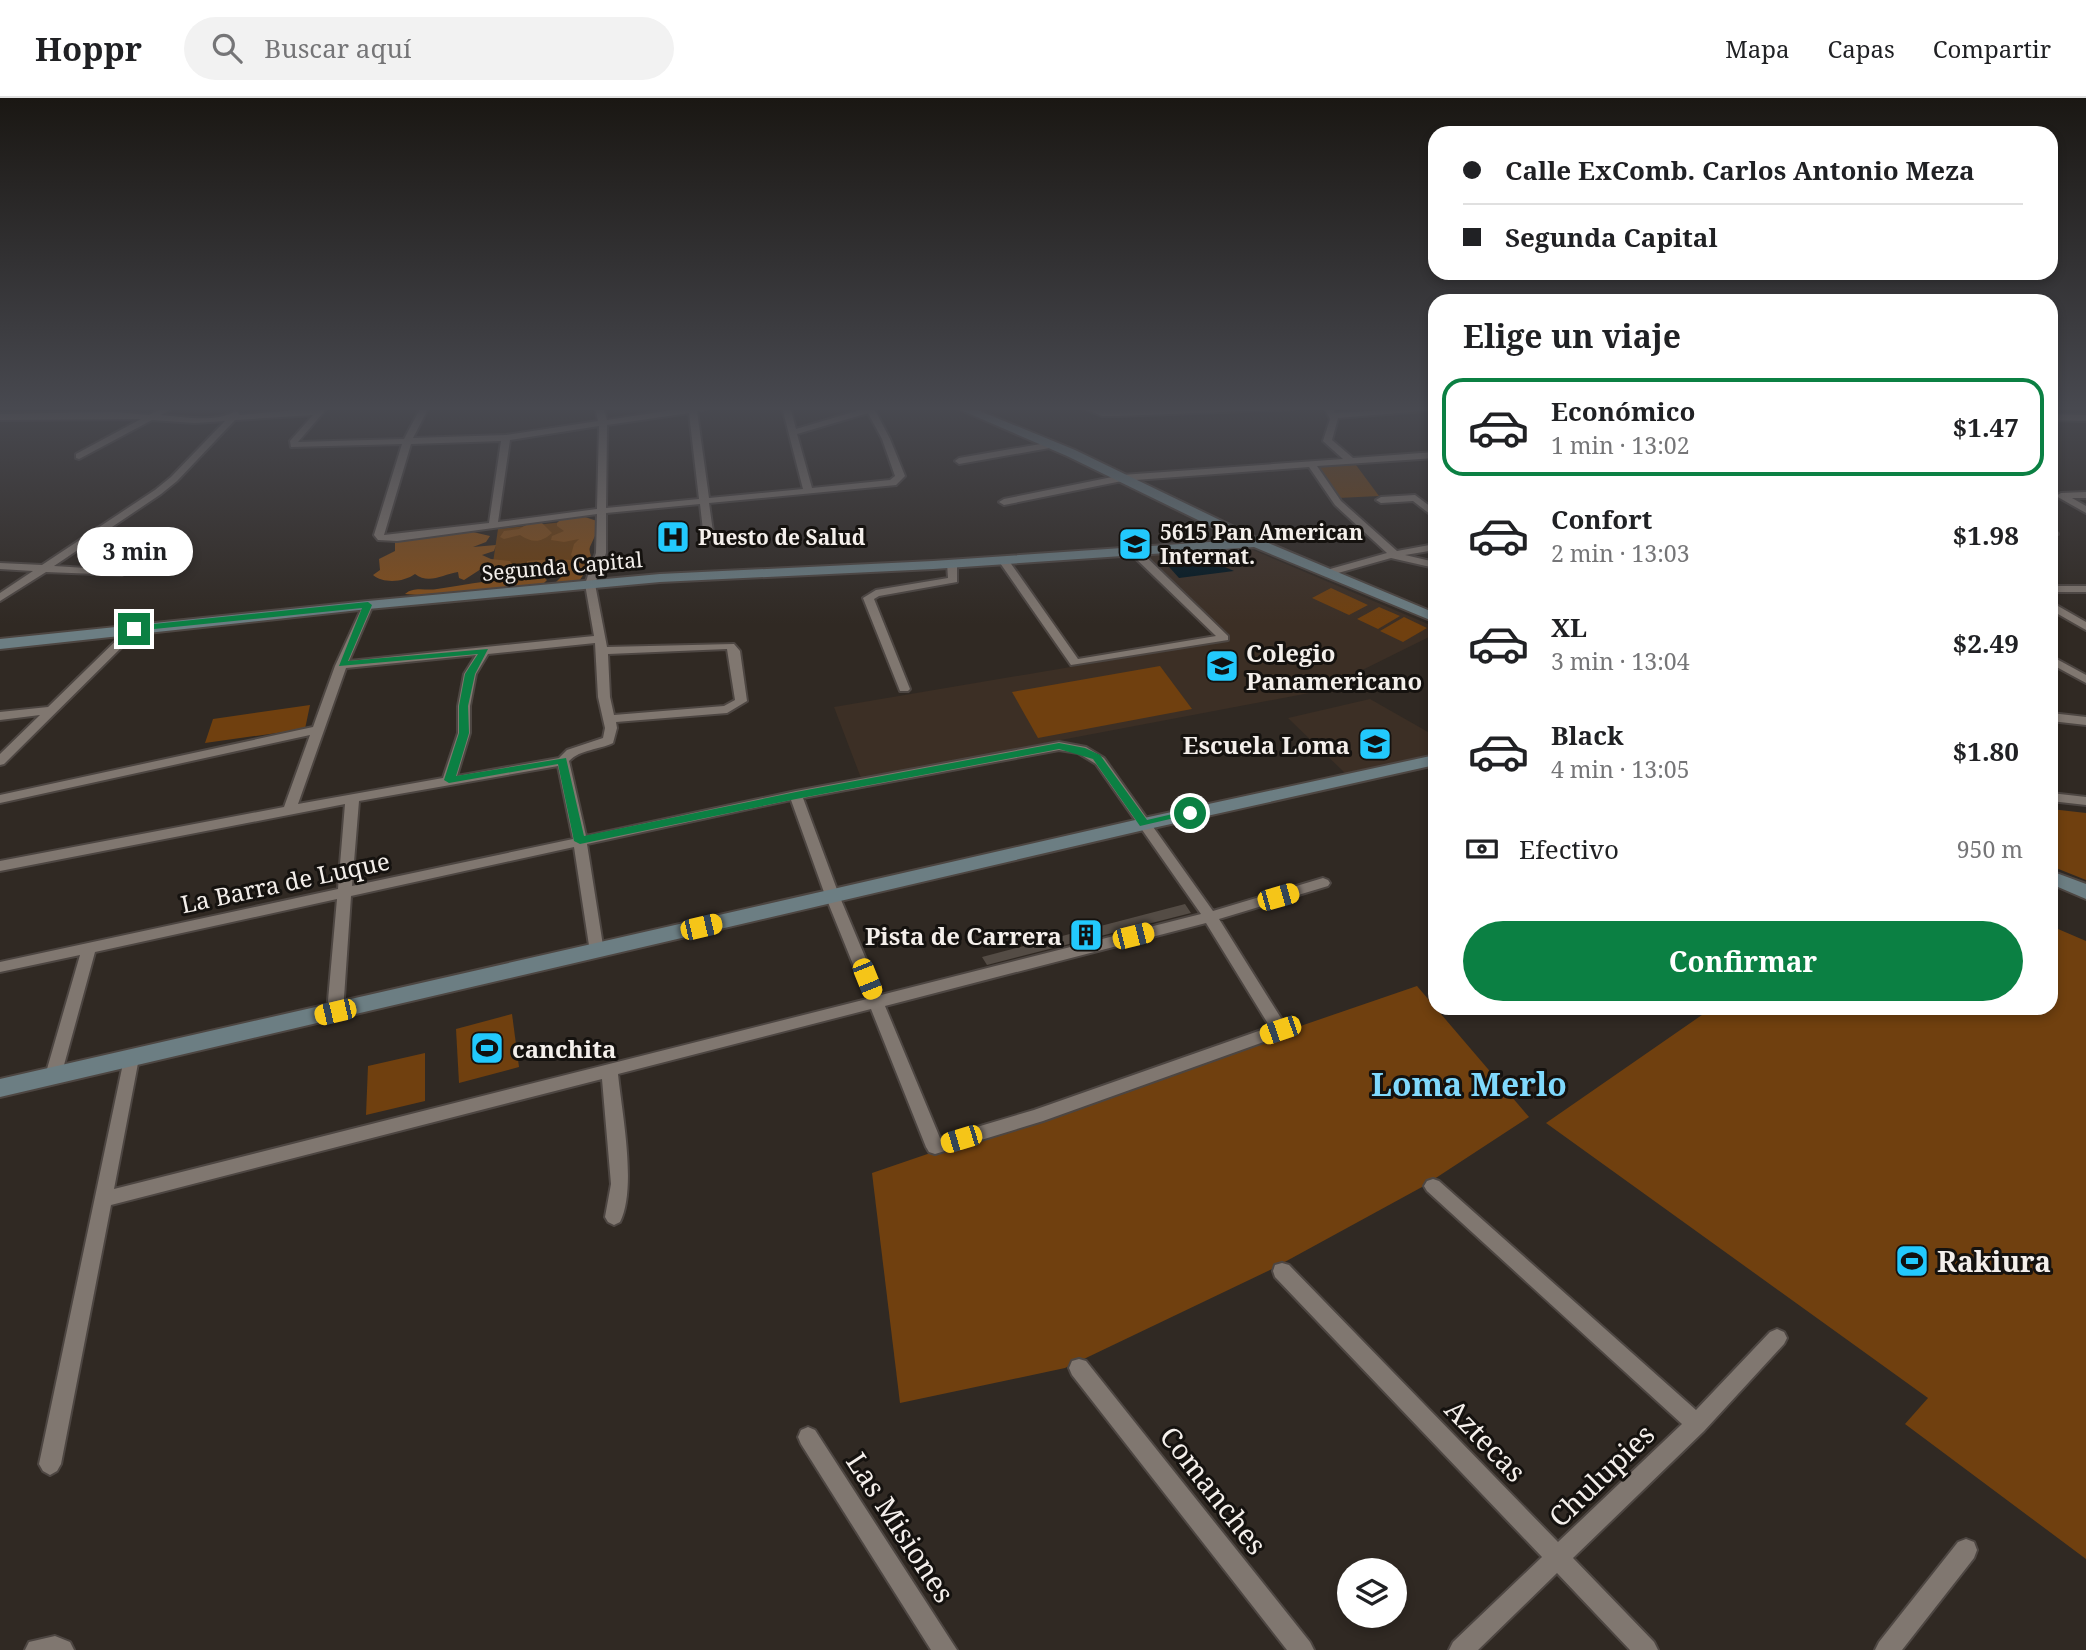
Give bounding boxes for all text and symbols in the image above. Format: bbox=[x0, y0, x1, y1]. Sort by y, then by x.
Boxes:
search box bbox=[184, 17, 674, 80]
text: Hoppr bbox=[35, 26, 142, 71]
icon: search bbox=[208, 29, 246, 67]
text: Buscar aquí bbox=[264, 30, 411, 66]
text: Mapa bbox=[1725, 32, 1789, 65]
text: Capas bbox=[1827, 32, 1895, 65]
text: Compartir bbox=[1933, 32, 2051, 65]
text: Calle ExComb. Carlos Antonio Meza bbox=[1505, 152, 1975, 188]
text: Segunda Capital bbox=[1505, 219, 1718, 255]
text: Elige un viaje bbox=[1463, 314, 1681, 357]
text: Económico bbox=[1551, 393, 1695, 429]
icon: car bbox=[1467, 396, 1530, 459]
text: $1.47 bbox=[1953, 409, 2019, 445]
text: 1 min · 13:02 bbox=[1551, 429, 1689, 461]
text: Confort bbox=[1551, 501, 1652, 537]
icon: car bbox=[1467, 504, 1530, 567]
text: $1.98 bbox=[1953, 517, 2019, 553]
hospital icon: Puesto de Salud bbox=[654, 518, 692, 556]
place label: 5615 Pan American Internat. bbox=[1160, 518, 1363, 570]
place label: Puesto de Salud bbox=[698, 523, 866, 551]
school or university icon: 5615 Pan American Internat. bbox=[1116, 525, 1154, 563]
callout: 3 min bbox=[76, 528, 192, 576]
text: 3 min bbox=[102, 535, 168, 567]
text: 2 min · 13:03 bbox=[1551, 537, 1689, 569]
street label: Segunda Capital bbox=[481, 545, 644, 587]
text: XL bbox=[1551, 609, 1587, 645]
icon: car bbox=[1467, 612, 1530, 675]
route end bbox=[118, 613, 150, 645]
text: $2.49 bbox=[1953, 625, 2019, 661]
place label: Colegio Panamericano bbox=[1246, 636, 1422, 697]
text: 3 min · 13:04 bbox=[1551, 645, 1689, 677]
school or university icon: Colegio Panamericano bbox=[1203, 647, 1241, 685]
text: Black bbox=[1551, 717, 1624, 753]
icon: car bbox=[1467, 720, 1530, 783]
school or university icon: Escuela Loma bbox=[1356, 725, 1394, 763]
place label: Escuela Loma bbox=[1183, 728, 1350, 761]
text: $1.80 bbox=[1953, 733, 2019, 769]
text: 4 min · 13:05 bbox=[1551, 753, 1689, 785]
route start bbox=[1174, 797, 1206, 829]
icon: cash bbox=[1463, 830, 1501, 868]
text: Efectivo bbox=[1519, 831, 1619, 867]
text: 950 m bbox=[1957, 833, 2023, 865]
street label: La Barra de Luque bbox=[178, 844, 392, 920]
car bbox=[1255, 881, 1302, 913]
car bbox=[679, 912, 724, 942]
building icon: Pista de Carrera bbox=[1067, 916, 1105, 954]
place label: Pista de Carrera bbox=[865, 919, 1062, 952]
car bbox=[1111, 921, 1156, 951]
button: Confirmar bbox=[1463, 921, 2023, 1001]
car bbox=[850, 956, 885, 1002]
car bbox=[313, 997, 358, 1027]
car bbox=[1257, 1013, 1304, 1047]
sports icon: canchita bbox=[468, 1029, 506, 1067]
place label: canchita bbox=[512, 1032, 616, 1065]
district label: Loma Merlo bbox=[1371, 1062, 1567, 1105]
car bbox=[938, 1123, 985, 1155]
sports icon: Rakiura bbox=[1893, 1242, 1931, 1280]
place label: Rakiura bbox=[1937, 1242, 2051, 1280]
street label: Aztecas bbox=[1437, 1390, 1535, 1490]
street label: Chulupies bbox=[1540, 1415, 1662, 1535]
street label: Comanches bbox=[1152, 1418, 1276, 1562]
street label: Las Misiones bbox=[838, 1445, 964, 1609]
map controls bbox=[1337, 1558, 1407, 1628]
button: layers bbox=[1337, 1558, 1407, 1628]

